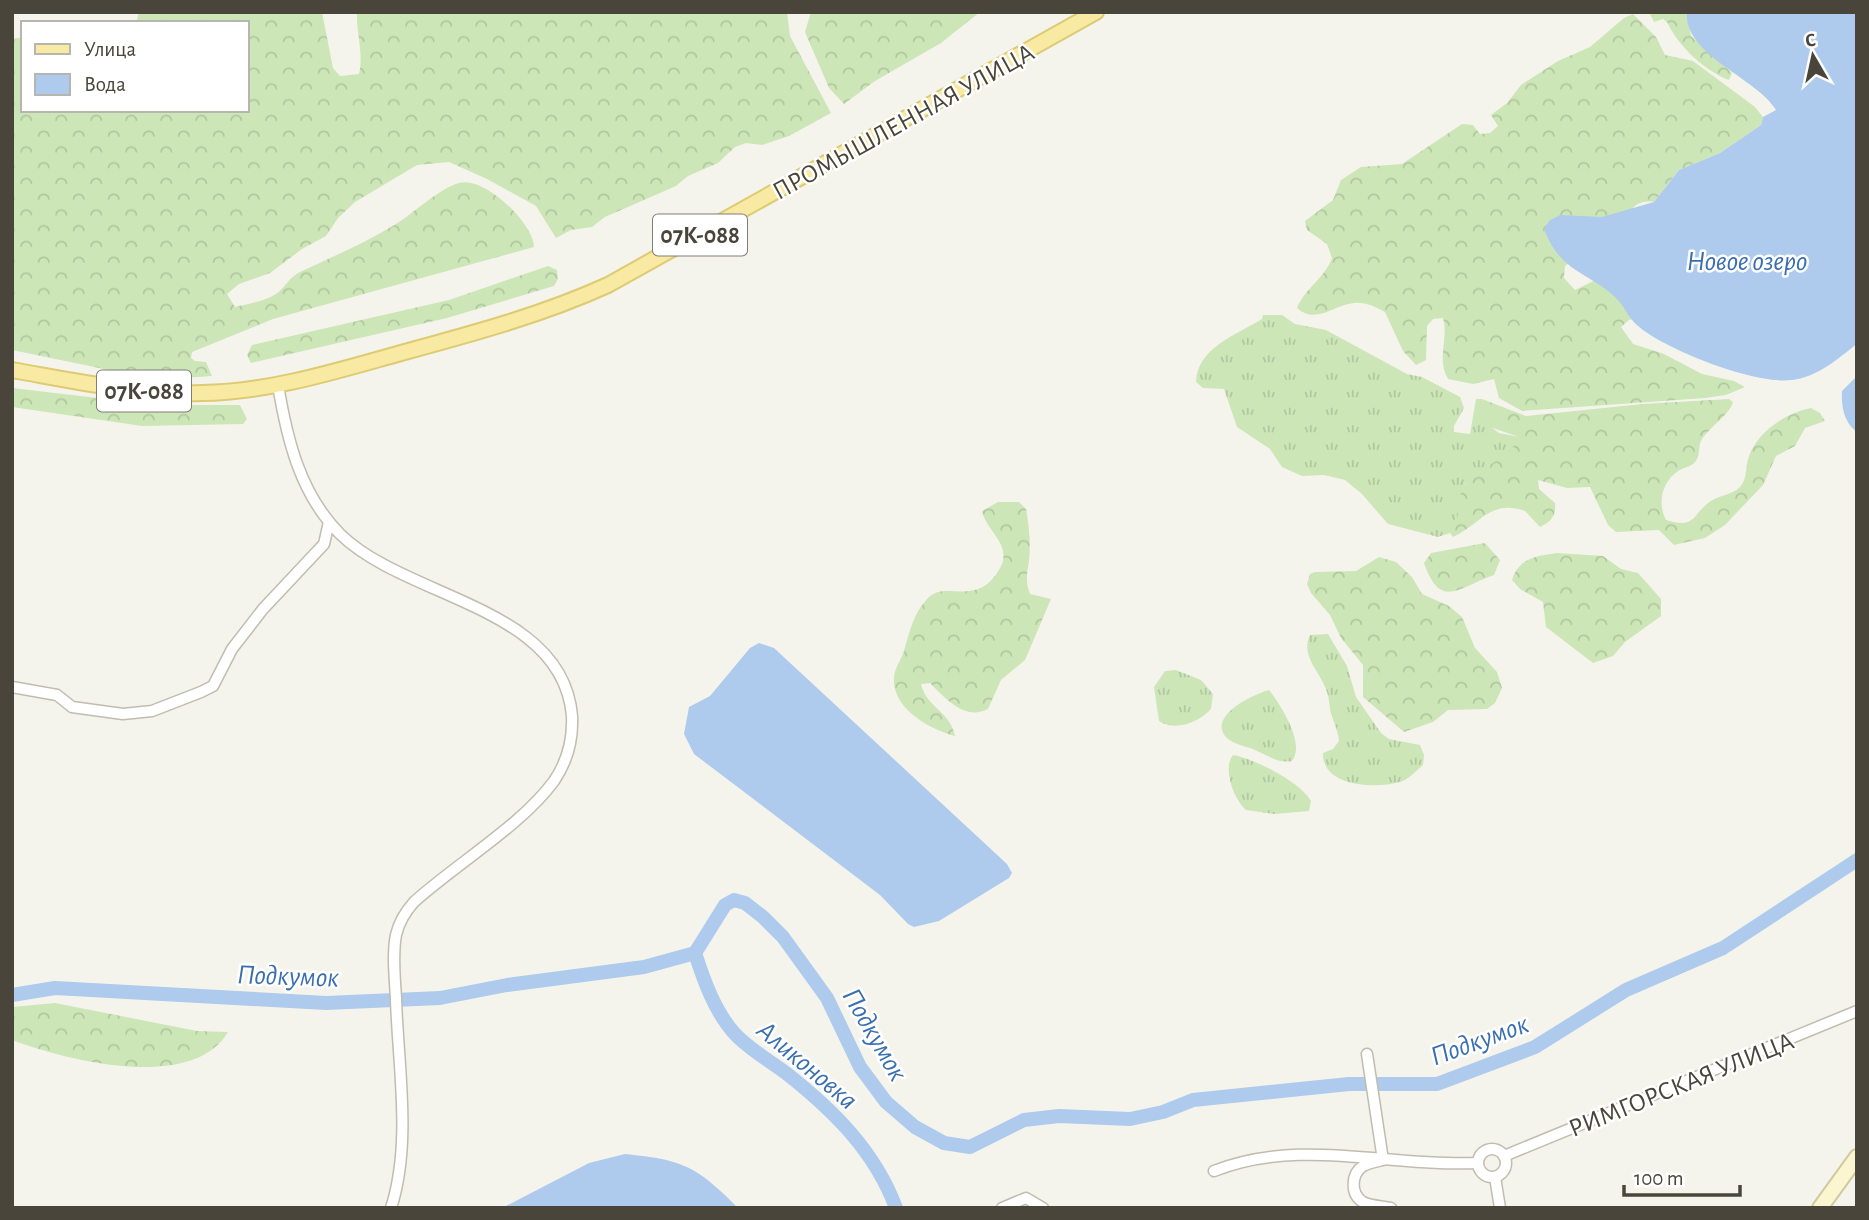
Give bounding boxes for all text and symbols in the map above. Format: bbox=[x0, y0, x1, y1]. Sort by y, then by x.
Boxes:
legend bbox=[21, 21, 248, 112]
north arrow bbox=[1778, 21, 1848, 91]
text: С bbox=[1804, 30, 1817, 51]
text: Улица bbox=[84, 39, 137, 60]
street label: ПРОМЫШЛЕННАЯ УЛИЦА bbox=[768, 39, 1039, 205]
text: Вода bbox=[84, 74, 126, 95]
road number: 07К-088 bbox=[653, 214, 747, 256]
water label: Новое озеро bbox=[1687, 248, 1807, 276]
road number: 07К-088 bbox=[97, 370, 191, 412]
water label: Подкумок bbox=[236, 961, 340, 993]
water label: Подкумок bbox=[837, 984, 912, 1086]
water label: Подкумок bbox=[1427, 1010, 1533, 1071]
water label: Аликоновка bbox=[750, 1015, 862, 1115]
street label: РИМГОРСКАЯ УЛИЦА bbox=[1565, 1028, 1798, 1142]
scale bar bbox=[1624, 1154, 1740, 1198]
text: 100 m bbox=[1634, 1168, 1684, 1189]

